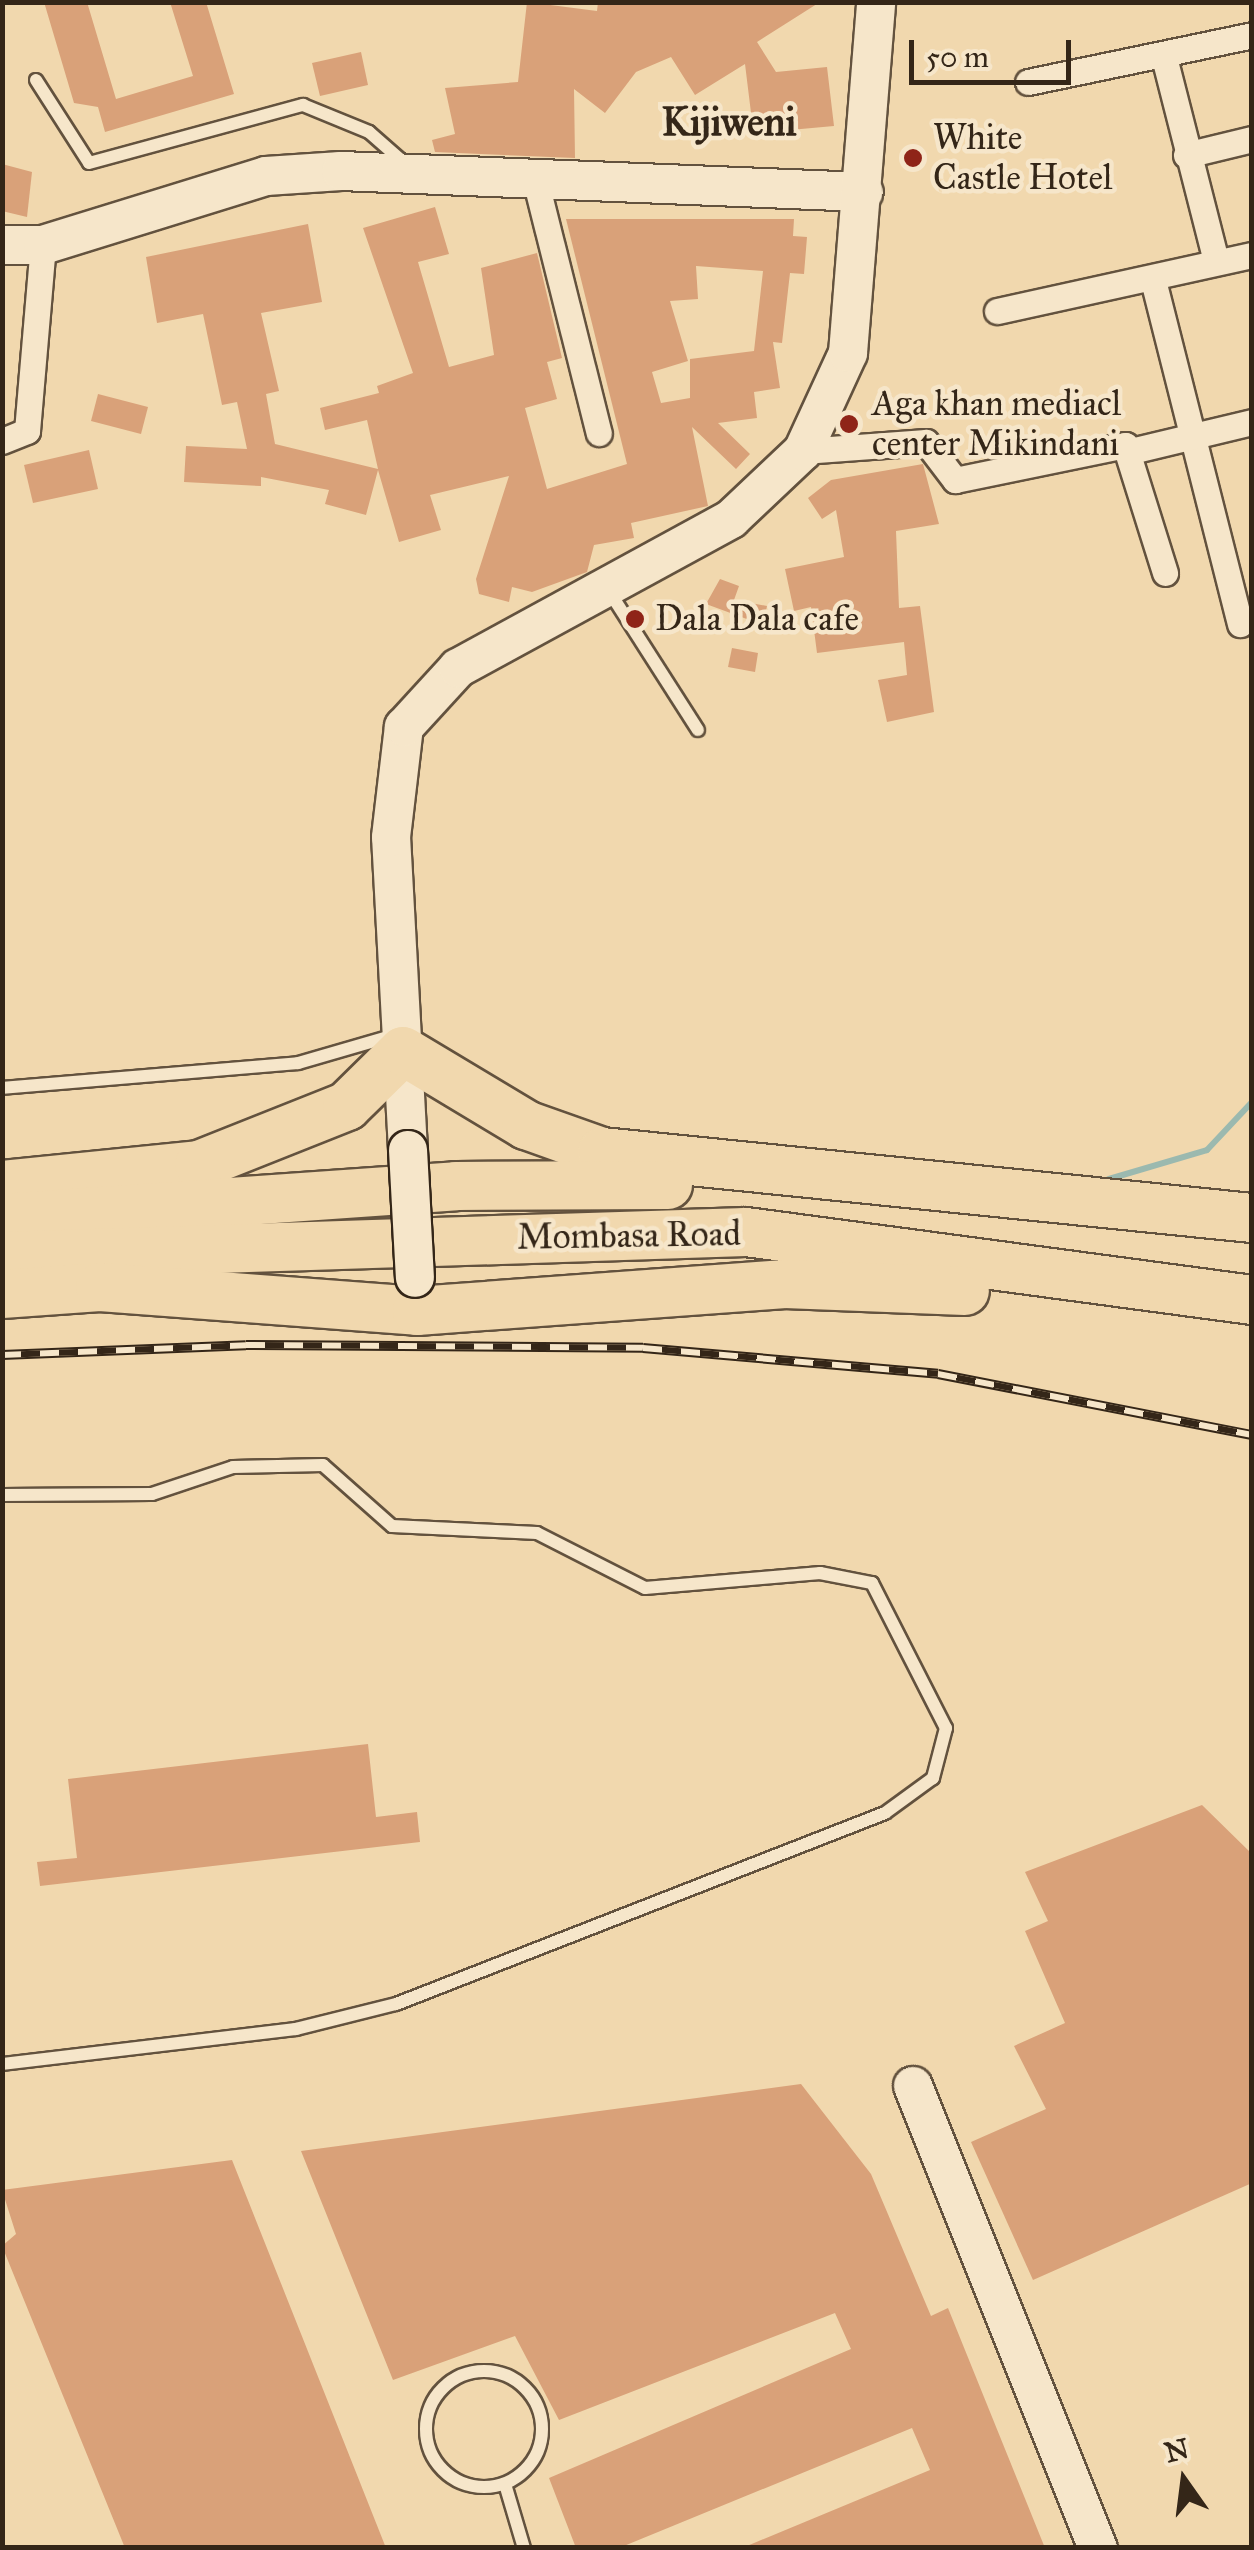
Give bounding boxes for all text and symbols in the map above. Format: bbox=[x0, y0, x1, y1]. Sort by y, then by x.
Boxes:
scale bar bbox=[914, 20, 1076, 82]
text: 50 m bbox=[926, 39, 989, 75]
district label: Kijiweni bbox=[662, 98, 796, 146]
place label: White Castle Hotel bbox=[933, 117, 1112, 199]
marker: White Castle Hotel bbox=[902, 147, 924, 169]
place label: Aga khan mediacl center Mikindani bbox=[872, 383, 1121, 465]
marker: Aga khan mediacl center Mikindani bbox=[836, 411, 862, 437]
place label: Dala Dala cafe bbox=[655, 598, 859, 640]
marker: Dala Dala cafe bbox=[624, 608, 646, 630]
street label: Mombasa Road bbox=[517, 1213, 741, 1259]
north arrow bbox=[1134, 2430, 1234, 2530]
text: N bbox=[1161, 2431, 1192, 2470]

